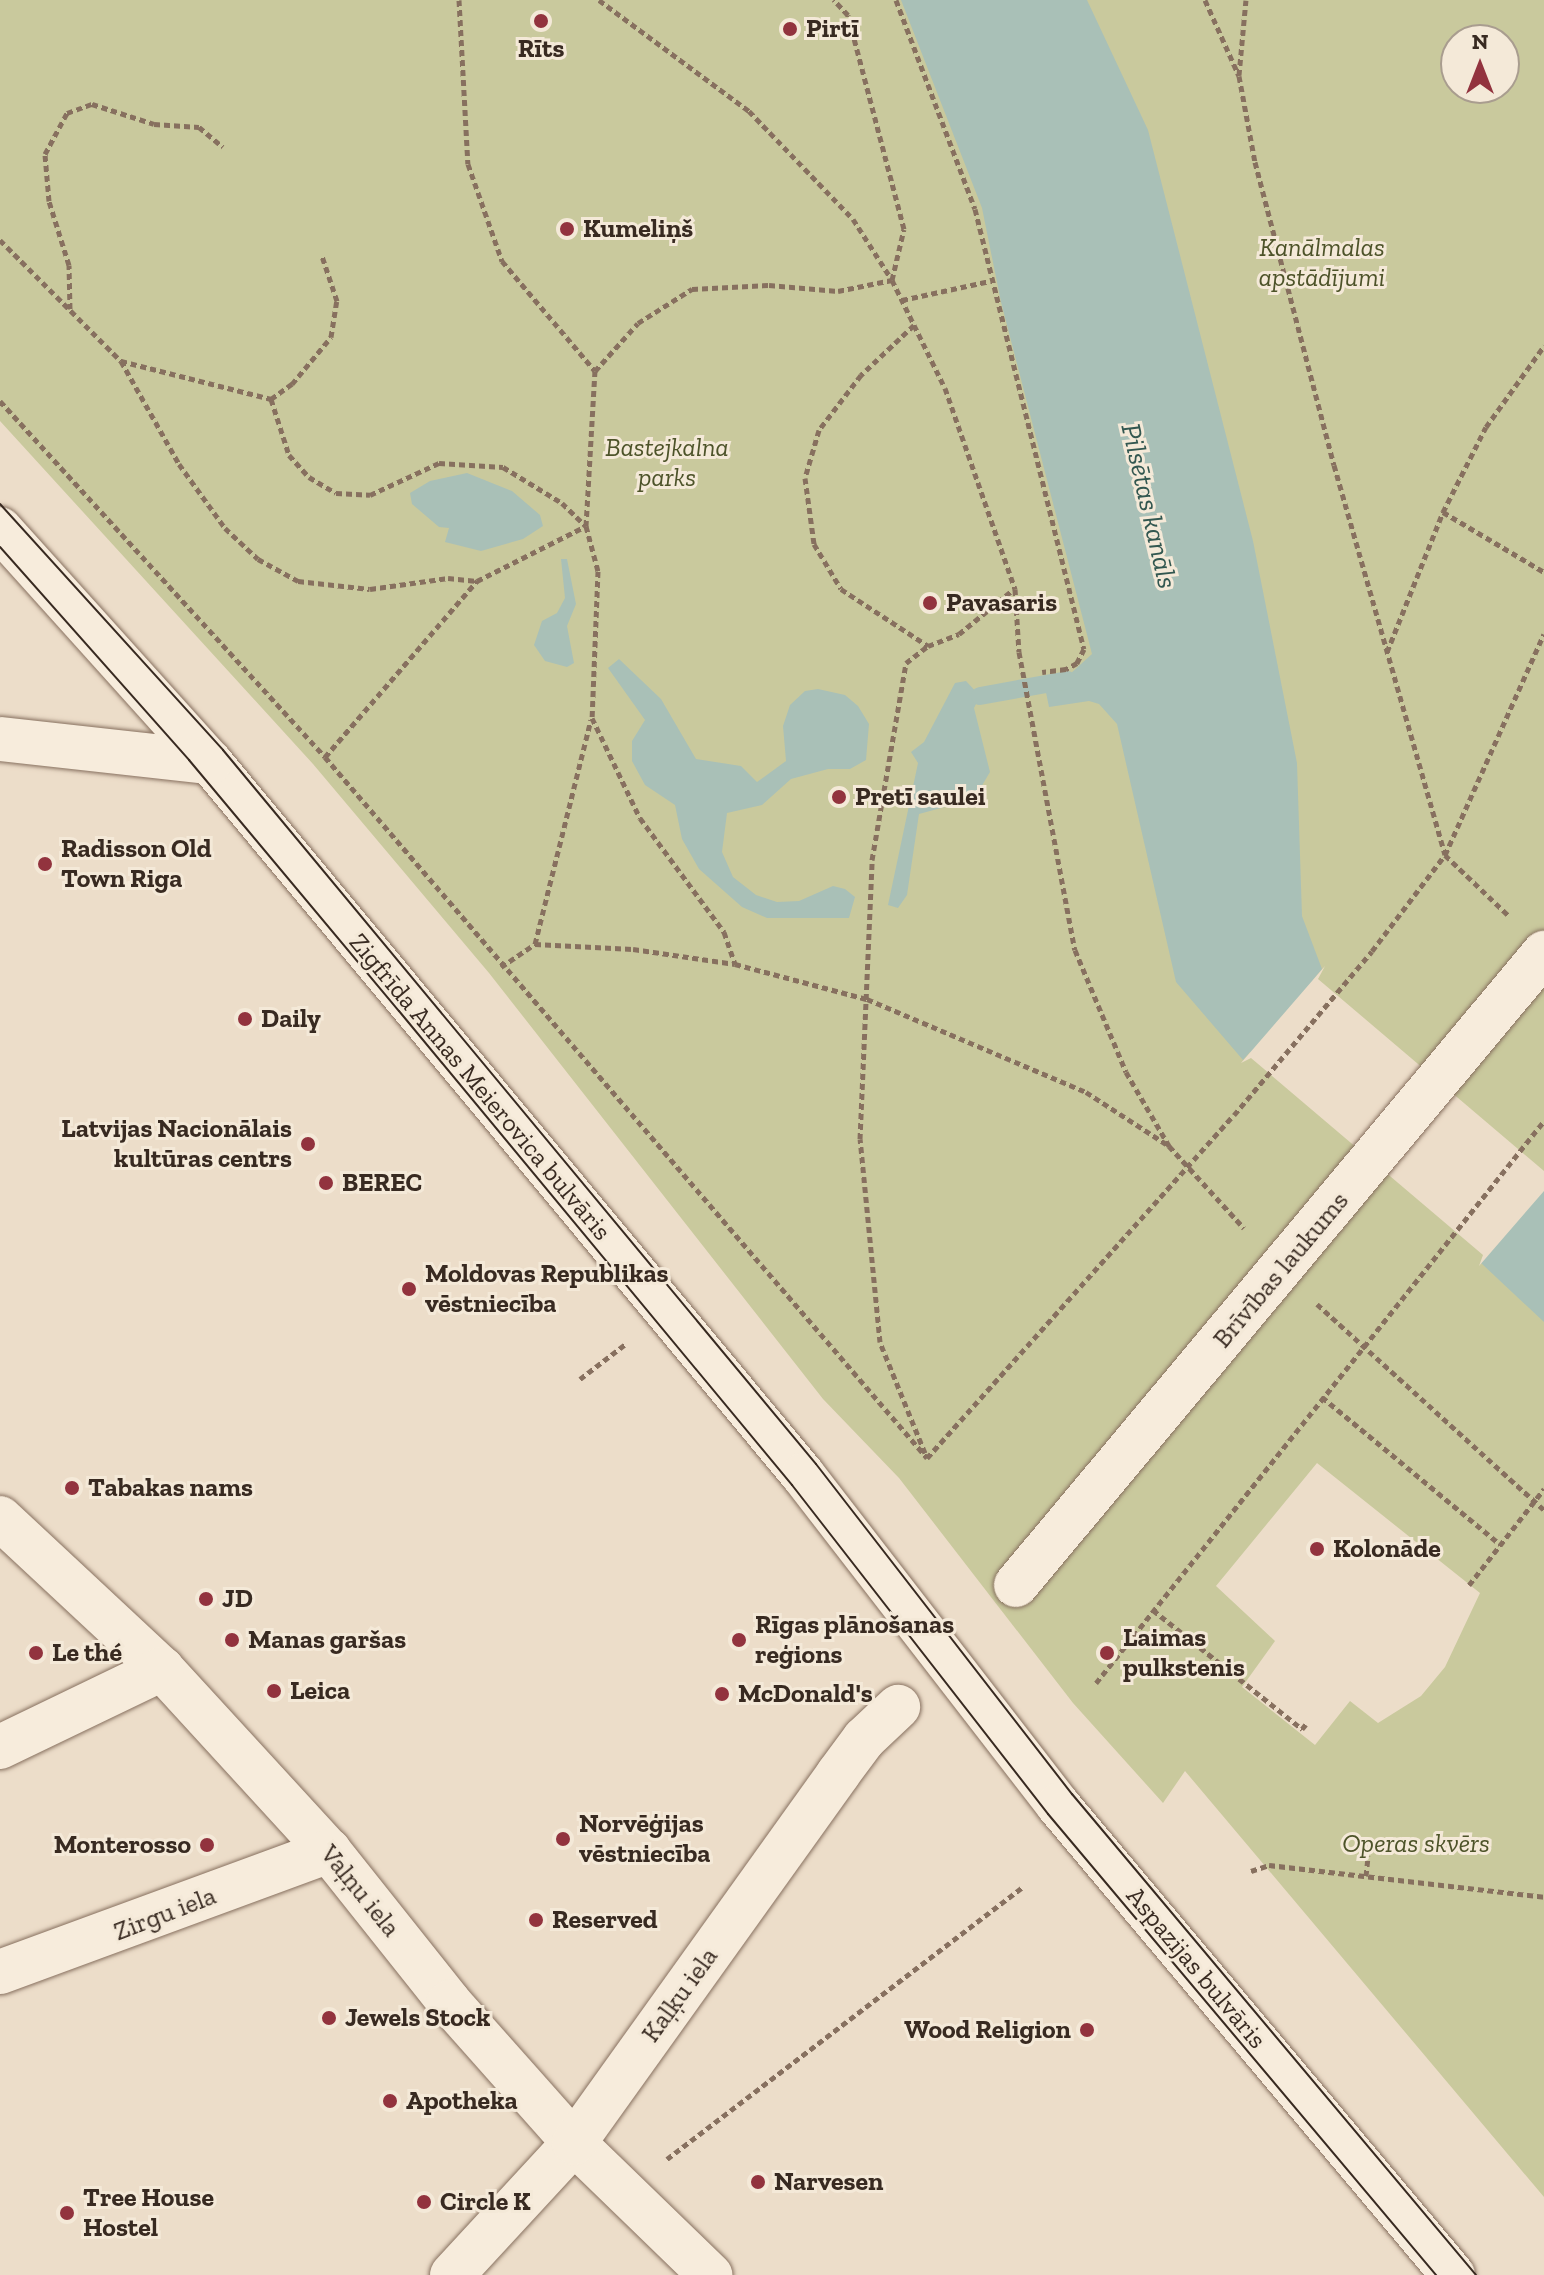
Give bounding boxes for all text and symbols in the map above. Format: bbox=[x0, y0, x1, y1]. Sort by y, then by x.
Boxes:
marker: Rīts bbox=[532, 12, 550, 30]
place label: Pirtī bbox=[806, 13, 859, 45]
marker: Pirtī bbox=[781, 20, 799, 38]
north arrow bbox=[1440, 24, 1520, 104]
text: N bbox=[1472, 28, 1488, 55]
place label: Rīts bbox=[518, 33, 564, 65]
place label: Kumeliņš bbox=[583, 213, 693, 245]
marker: Kumeliņš bbox=[558, 220, 576, 238]
park label: Kanālmalas apstādījumi bbox=[1259, 232, 1385, 294]
water label: Pilsētas kanāls bbox=[1114, 420, 1184, 592]
park label: Bastejkalna parks bbox=[605, 432, 729, 494]
place label: Pavasaris bbox=[946, 587, 1057, 619]
marker: Pavasaris bbox=[921, 594, 939, 612]
place label: Pretī saulei bbox=[855, 781, 986, 813]
marker: Pretī saulei bbox=[830, 788, 848, 806]
place label: Radisson Old Town Riga bbox=[61, 833, 212, 894]
marker: Radisson Old Town Riga bbox=[36, 855, 54, 873]
street label: Zigfrīda Annas Meierovica bulvāris bbox=[342, 927, 618, 1247]
place label: Daily bbox=[261, 1003, 321, 1035]
marker: Daily bbox=[236, 1010, 254, 1028]
place label: Latvijas Nacionālais kultūras centrs bbox=[61, 1113, 292, 1174]
marker: Latvijas Nacionālais kultūras centrs bbox=[299, 1135, 317, 1153]
place label: BEREC bbox=[342, 1167, 422, 1199]
marker: BEREC bbox=[317, 1174, 335, 1192]
street label: Brīvības laukums bbox=[1207, 1186, 1355, 1354]
place label: Moldovas Republikas vēstniecība bbox=[425, 1258, 669, 1320]
marker: Moldovas Republikas vēstniecība bbox=[400, 1280, 418, 1298]
place label: Tabakas nams bbox=[88, 1472, 253, 1504]
marker: Tabakas nams bbox=[63, 1479, 81, 1497]
place label: Kolonāde bbox=[1333, 1533, 1441, 1565]
marker: Kolonāde bbox=[1308, 1540, 1326, 1558]
place label: JD bbox=[222, 1583, 253, 1615]
marker: JD bbox=[197, 1590, 215, 1608]
place label: Rīgas plānošanas reģions bbox=[755, 1609, 954, 1670]
place label: Laimas pulkstenis bbox=[1123, 1622, 1245, 1684]
place label: Manas garšas bbox=[248, 1624, 406, 1656]
marker: Manas garšas bbox=[223, 1631, 241, 1649]
marker: Rīgas plānošanas reģions bbox=[730, 1631, 748, 1649]
place label: Le thé bbox=[52, 1637, 122, 1669]
marker: Le thé bbox=[27, 1644, 45, 1662]
marker: Laimas pulkstenis bbox=[1098, 1644, 1116, 1662]
place label: Leica bbox=[290, 1675, 350, 1707]
place label: McDonald's bbox=[738, 1678, 873, 1710]
marker: Leica bbox=[265, 1682, 283, 1700]
marker: McDonald's bbox=[713, 1685, 731, 1703]
place label: Norvēģijas vēstniecība bbox=[579, 1808, 710, 1870]
park label: Operas skvērs bbox=[1342, 1828, 1490, 1860]
place label: Monterosso bbox=[54, 1829, 191, 1861]
marker: Norvēģijas vēstniecība bbox=[554, 1830, 572, 1848]
marker: Monterosso bbox=[198, 1836, 216, 1854]
street label: Vaļņu iela bbox=[314, 1839, 406, 1943]
street label: Zirgu iela bbox=[110, 1880, 220, 1948]
street label: Aspazijas bulvāris bbox=[1119, 1881, 1273, 2055]
place label: Reserved bbox=[552, 1904, 658, 1936]
marker: Reserved bbox=[527, 1911, 545, 1929]
street label: Kaļķu iela bbox=[635, 1942, 725, 2048]
place label: Jewels Stock bbox=[345, 2002, 490, 2034]
marker: Jewels Stock bbox=[320, 2009, 338, 2027]
place label: Wood Religion bbox=[904, 2014, 1071, 2046]
marker: Wood Religion bbox=[1078, 2021, 1096, 2039]
place label: Apotheka bbox=[406, 2085, 518, 2117]
marker: Apotheka bbox=[381, 2092, 399, 2110]
place label: Narvesen bbox=[774, 2166, 883, 2198]
marker: Narvesen bbox=[749, 2173, 767, 2191]
place label: Tree House Hostel bbox=[83, 2182, 214, 2244]
place label: Circle K bbox=[440, 2186, 531, 2218]
marker: Circle K bbox=[415, 2193, 433, 2211]
marker: Tree House Hostel bbox=[58, 2204, 76, 2222]

